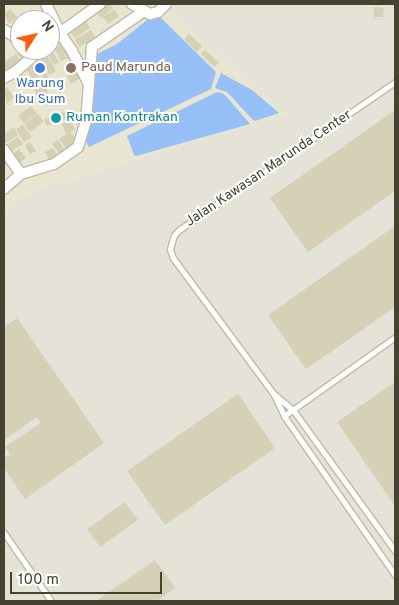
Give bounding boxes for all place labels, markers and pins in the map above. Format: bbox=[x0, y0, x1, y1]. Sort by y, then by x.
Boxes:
place label: Paud Marunda bbox=[81, 60, 171, 76]
marker: Warung Ibu Sum bbox=[34, 62, 46, 74]
marker: Paud Marunda bbox=[65, 62, 77, 74]
place label: Warung Ibu Sum bbox=[14, 76, 66, 108]
place label: Ruman Kontrakan bbox=[66, 110, 178, 126]
marker: Ruman Kontrakan bbox=[50, 112, 62, 124]

